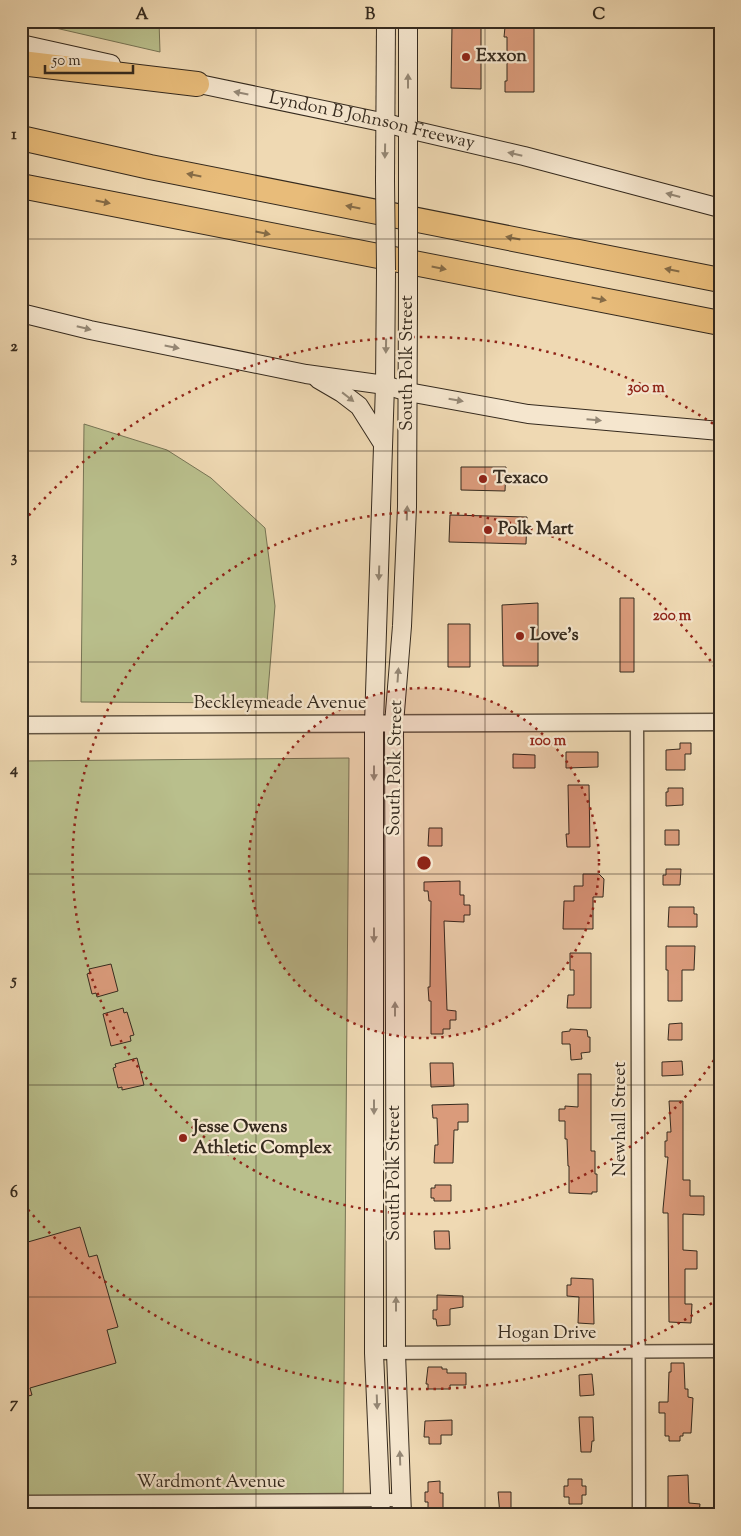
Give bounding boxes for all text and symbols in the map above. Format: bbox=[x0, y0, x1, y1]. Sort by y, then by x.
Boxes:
text: A bbox=[136, 4, 149, 27]
text: B bbox=[365, 4, 375, 27]
text: C bbox=[593, 4, 606, 27]
scale bar bbox=[45, 42, 132, 74]
place label: Exxon bbox=[476, 44, 527, 70]
text: 50 m bbox=[51, 51, 81, 72]
marker: Exxon bbox=[460, 51, 472, 63]
one-way arrow bbox=[404, 72, 412, 88]
street label: Lyndon B Johnson Freeway bbox=[266, 86, 477, 157]
one-way arrow bbox=[232, 88, 248, 96]
text: 1 bbox=[11, 124, 17, 147]
one-way arrow bbox=[381, 143, 389, 159]
one-way arrow bbox=[508, 150, 523, 158]
one-way arrow bbox=[185, 171, 201, 179]
one-way arrow bbox=[665, 191, 680, 199]
one-way arrow bbox=[96, 198, 112, 206]
one-way arrow bbox=[345, 202, 361, 210]
one-way arrow bbox=[255, 229, 270, 237]
one-way arrow bbox=[504, 234, 520, 242]
one-way arrow bbox=[432, 264, 448, 272]
one-way arrow bbox=[664, 266, 680, 274]
street label: South Polk Street bbox=[395, 295, 421, 431]
one-way arrow bbox=[591, 295, 607, 303]
one-way arrow bbox=[76, 325, 91, 333]
text: 2 bbox=[10, 336, 18, 359]
one-way arrow bbox=[381, 338, 389, 354]
one-way arrow bbox=[165, 343, 180, 351]
text: 300 m bbox=[627, 378, 665, 399]
one-way arrow bbox=[341, 392, 354, 403]
one-way arrow bbox=[448, 397, 464, 405]
one-way arrow bbox=[587, 416, 603, 424]
place label: Texaco bbox=[493, 466, 548, 492]
marker: Texaco bbox=[477, 473, 489, 485]
one-way arrow bbox=[403, 505, 411, 521]
place label: Polk Mart bbox=[498, 517, 574, 543]
marker: Polk Mart bbox=[482, 524, 494, 536]
text: 3 bbox=[11, 547, 18, 570]
one-way arrow bbox=[375, 565, 383, 581]
text: 200 m bbox=[653, 606, 692, 627]
place label: Love's bbox=[530, 623, 578, 649]
marker: Love's bbox=[514, 630, 526, 642]
one-way arrow bbox=[394, 667, 402, 683]
street label: Beckleymeade Avenue bbox=[194, 691, 367, 717]
street label: South Polk Street bbox=[382, 700, 410, 836]
text: 100 m bbox=[530, 731, 567, 752]
text: 4 bbox=[9, 759, 18, 782]
one-way arrow bbox=[370, 765, 378, 781]
centre of rings bbox=[415, 854, 433, 872]
one-way arrow bbox=[370, 927, 378, 943]
text: 5 bbox=[9, 970, 17, 993]
one-way arrow bbox=[391, 1000, 399, 1016]
street label: Newhall Street bbox=[608, 1062, 634, 1176]
one-way arrow bbox=[370, 1099, 378, 1115]
street label: South Polk Street bbox=[382, 1105, 408, 1241]
place label: Jesse Owens Athletic Complex bbox=[191, 1115, 332, 1162]
marker: Jesse Owens Athletic Complex bbox=[177, 1132, 189, 1144]
text: 6 bbox=[10, 1182, 18, 1205]
one-way arrow bbox=[392, 1296, 400, 1312]
street label: Hogan Drive bbox=[498, 1321, 596, 1347]
text: 7 bbox=[10, 1393, 19, 1416]
one-way arrow bbox=[373, 1394, 381, 1410]
one-way arrow bbox=[396, 1450, 404, 1466]
street label: Wardmont Avenue bbox=[136, 1470, 286, 1496]

